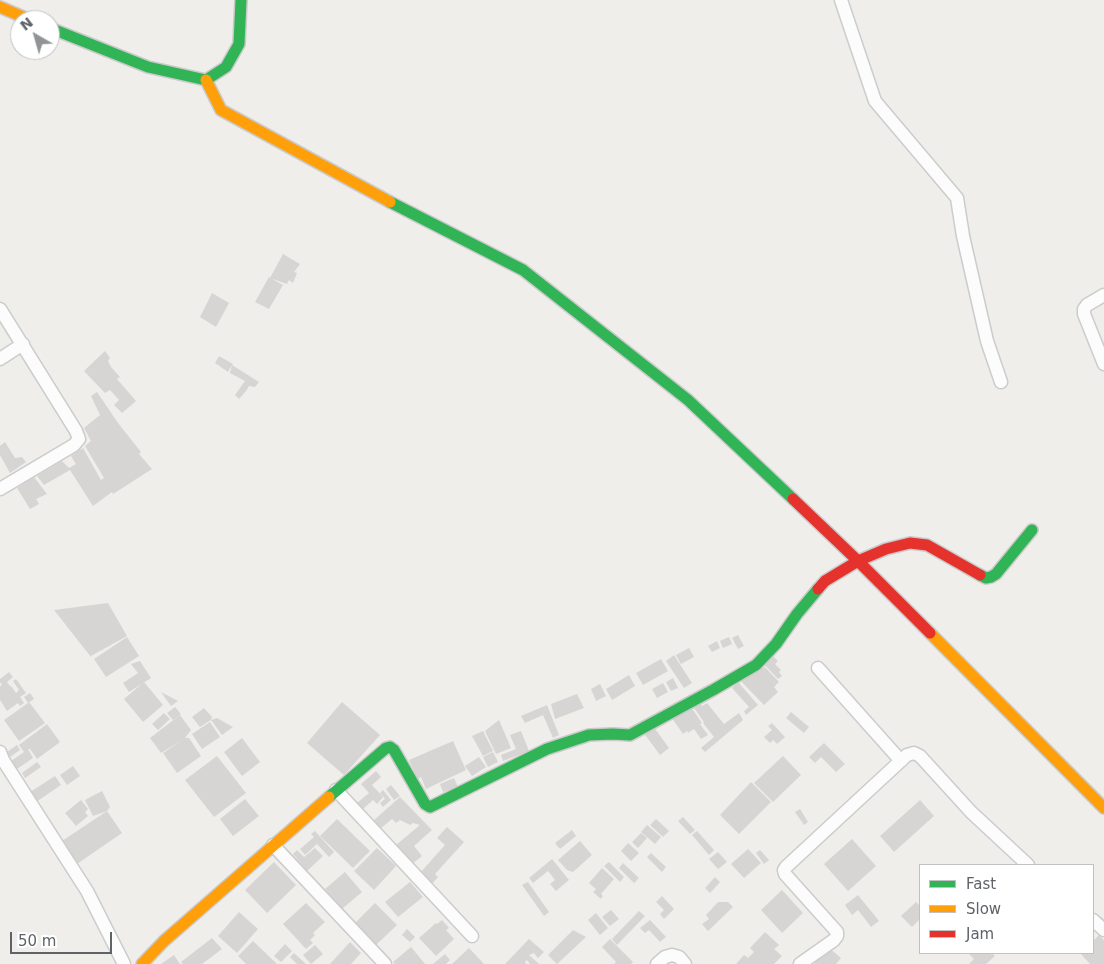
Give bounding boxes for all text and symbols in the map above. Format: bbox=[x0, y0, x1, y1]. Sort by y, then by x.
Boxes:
north arrow bbox=[10, 10, 60, 60]
text: N bbox=[17, 14, 36, 34]
legend bbox=[919, 864, 1094, 954]
text: Fast bbox=[966, 875, 996, 893]
text: Slow bbox=[966, 900, 1001, 918]
scale bar bbox=[12, 922, 115, 954]
text: Jam bbox=[966, 925, 994, 943]
text: 50 m bbox=[18, 932, 56, 950]

